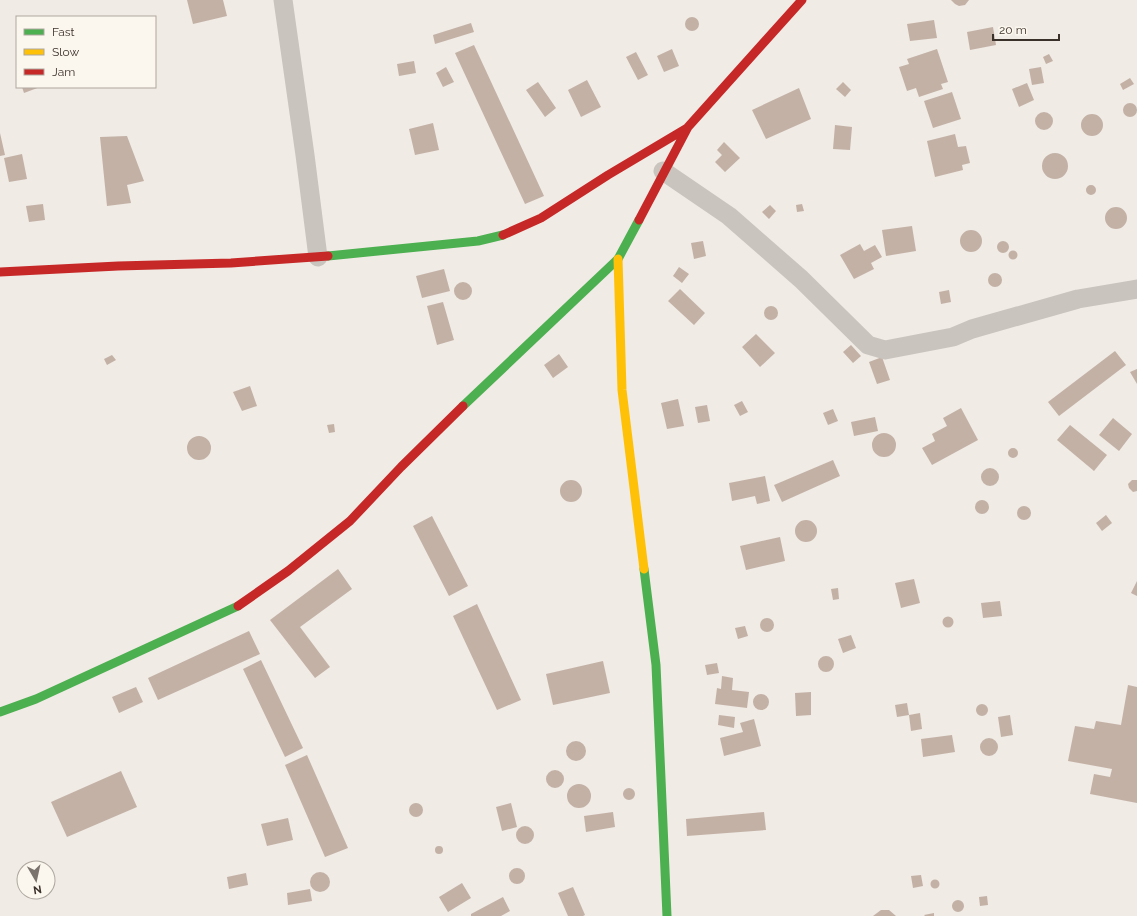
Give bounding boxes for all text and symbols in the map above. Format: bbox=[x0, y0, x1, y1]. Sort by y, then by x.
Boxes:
legend bbox=[16, 16, 156, 88]
scale bar bbox=[993, 16, 1059, 42]
text: 20 m bbox=[999, 23, 1027, 37]
text: Fast bbox=[52, 25, 75, 39]
text: Slow bbox=[52, 45, 79, 59]
text: Jam bbox=[52, 65, 75, 79]
north arrow bbox=[16, 860, 56, 900]
text: N bbox=[32, 882, 43, 896]

